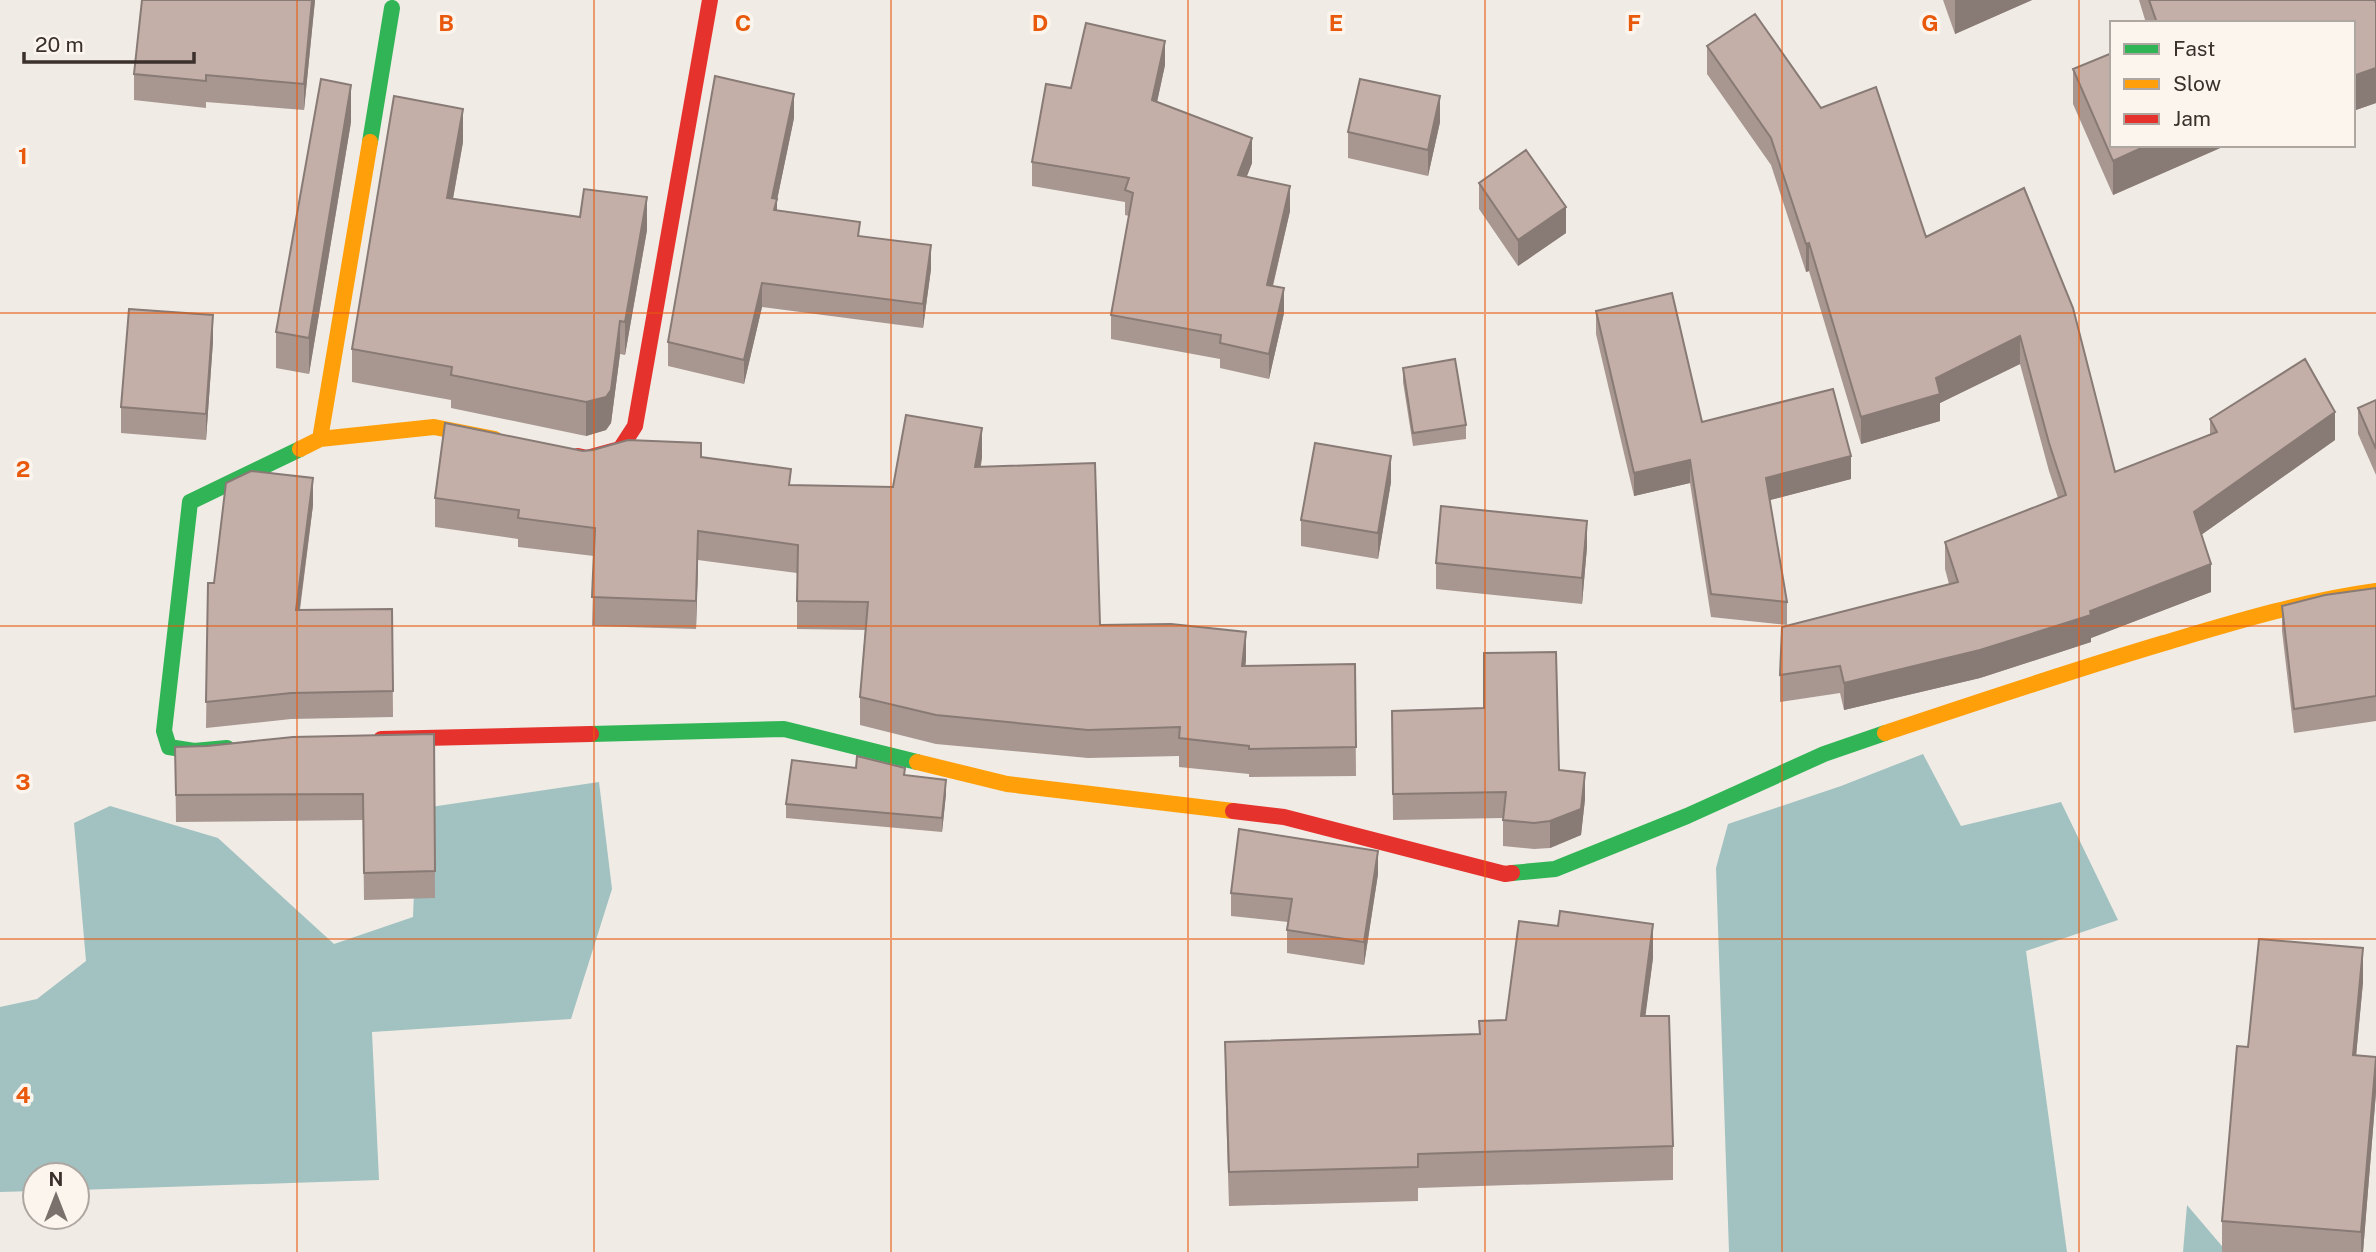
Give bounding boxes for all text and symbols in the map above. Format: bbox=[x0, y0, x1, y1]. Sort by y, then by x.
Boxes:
text: B bbox=[438, 9, 454, 36]
text: C bbox=[735, 9, 751, 36]
text: D bbox=[1032, 9, 1048, 36]
text: E bbox=[1329, 9, 1343, 36]
text: F bbox=[1627, 9, 1641, 36]
text: G bbox=[1921, 9, 1939, 36]
scale bar bbox=[24, 21, 194, 65]
legend bbox=[2110, 21, 2355, 147]
text: 20 m bbox=[35, 32, 84, 57]
text: Fast bbox=[2173, 36, 2215, 61]
text: Slow bbox=[2173, 71, 2221, 96]
text: Jam bbox=[2173, 106, 2211, 131]
text: 1 bbox=[18, 142, 28, 169]
text: 2 bbox=[16, 455, 30, 482]
text: 3 bbox=[15, 768, 31, 795]
text: 4 bbox=[15, 1081, 31, 1108]
north arrow bbox=[21, 1161, 91, 1231]
text: N bbox=[49, 1168, 63, 1190]

